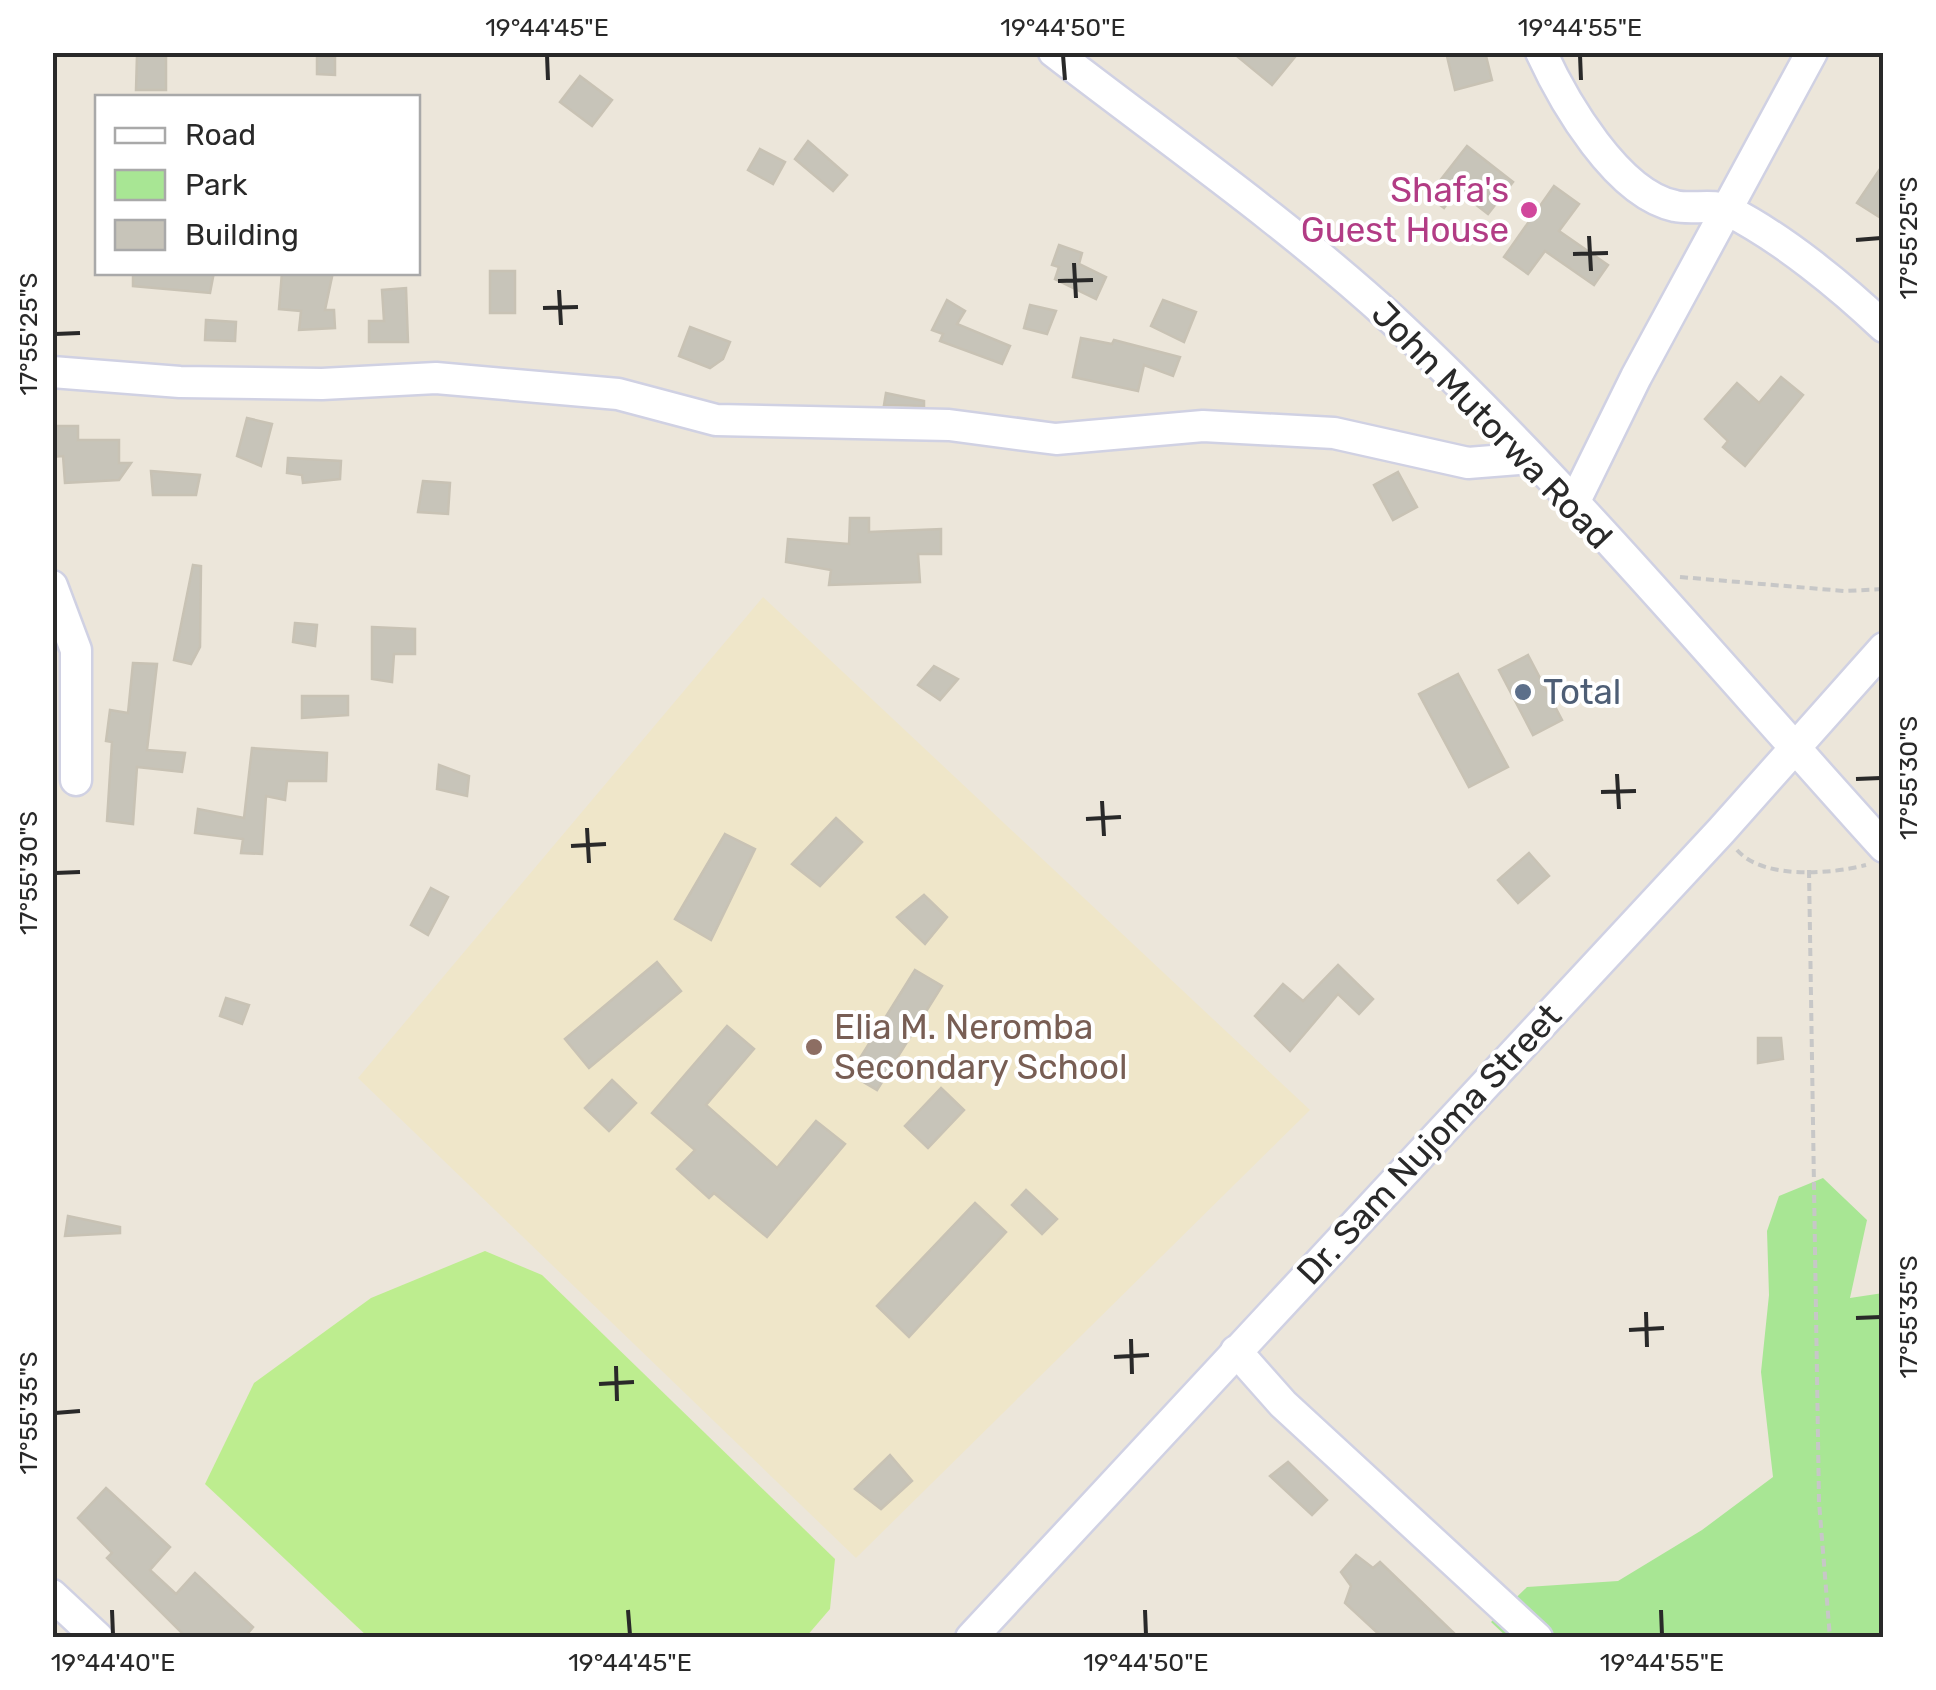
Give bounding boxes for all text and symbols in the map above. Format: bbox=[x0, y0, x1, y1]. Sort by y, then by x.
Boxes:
text: 19°44'45"E bbox=[485, 13, 609, 42]
text: 19°44'50"E bbox=[1000, 13, 1126, 42]
text: 19°44'55"E bbox=[1518, 13, 1642, 42]
legend bbox=[95, 95, 420, 275]
text: Road bbox=[185, 117, 256, 153]
text: Park bbox=[185, 167, 248, 203]
place label: Shafa's Guest House bbox=[1301, 169, 1509, 251]
text: 17°55'25"S bbox=[1894, 177, 1923, 299]
marker: Shafa's Guest House bbox=[1518, 199, 1540, 221]
text: Building bbox=[185, 217, 299, 253]
text: 17°55'25"S bbox=[14, 273, 43, 395]
street label: John Mutorwa Road bbox=[1363, 293, 1621, 557]
place label: Total bbox=[1543, 671, 1621, 713]
marker: Total bbox=[1512, 681, 1534, 703]
text: 17°55'30"S bbox=[1894, 716, 1923, 840]
text: 17°55'30"S bbox=[14, 811, 43, 935]
street label: Dr. Sam Nujoma Street bbox=[1288, 995, 1570, 1293]
place label: Elia M. Neromba Secondary School bbox=[834, 1006, 1128, 1088]
marker: Elia M. Neromba Secondary School bbox=[803, 1036, 825, 1058]
text: 17°55'35"S bbox=[1894, 1255, 1923, 1379]
text: 17°55'35"S bbox=[14, 1351, 43, 1475]
text: 19°44'40"E bbox=[51, 1648, 175, 1677]
text: 19°44'45"E bbox=[568, 1648, 692, 1677]
text: 19°44'50"E bbox=[1083, 1648, 1209, 1677]
text: 19°44'55"E bbox=[1600, 1648, 1724, 1677]

